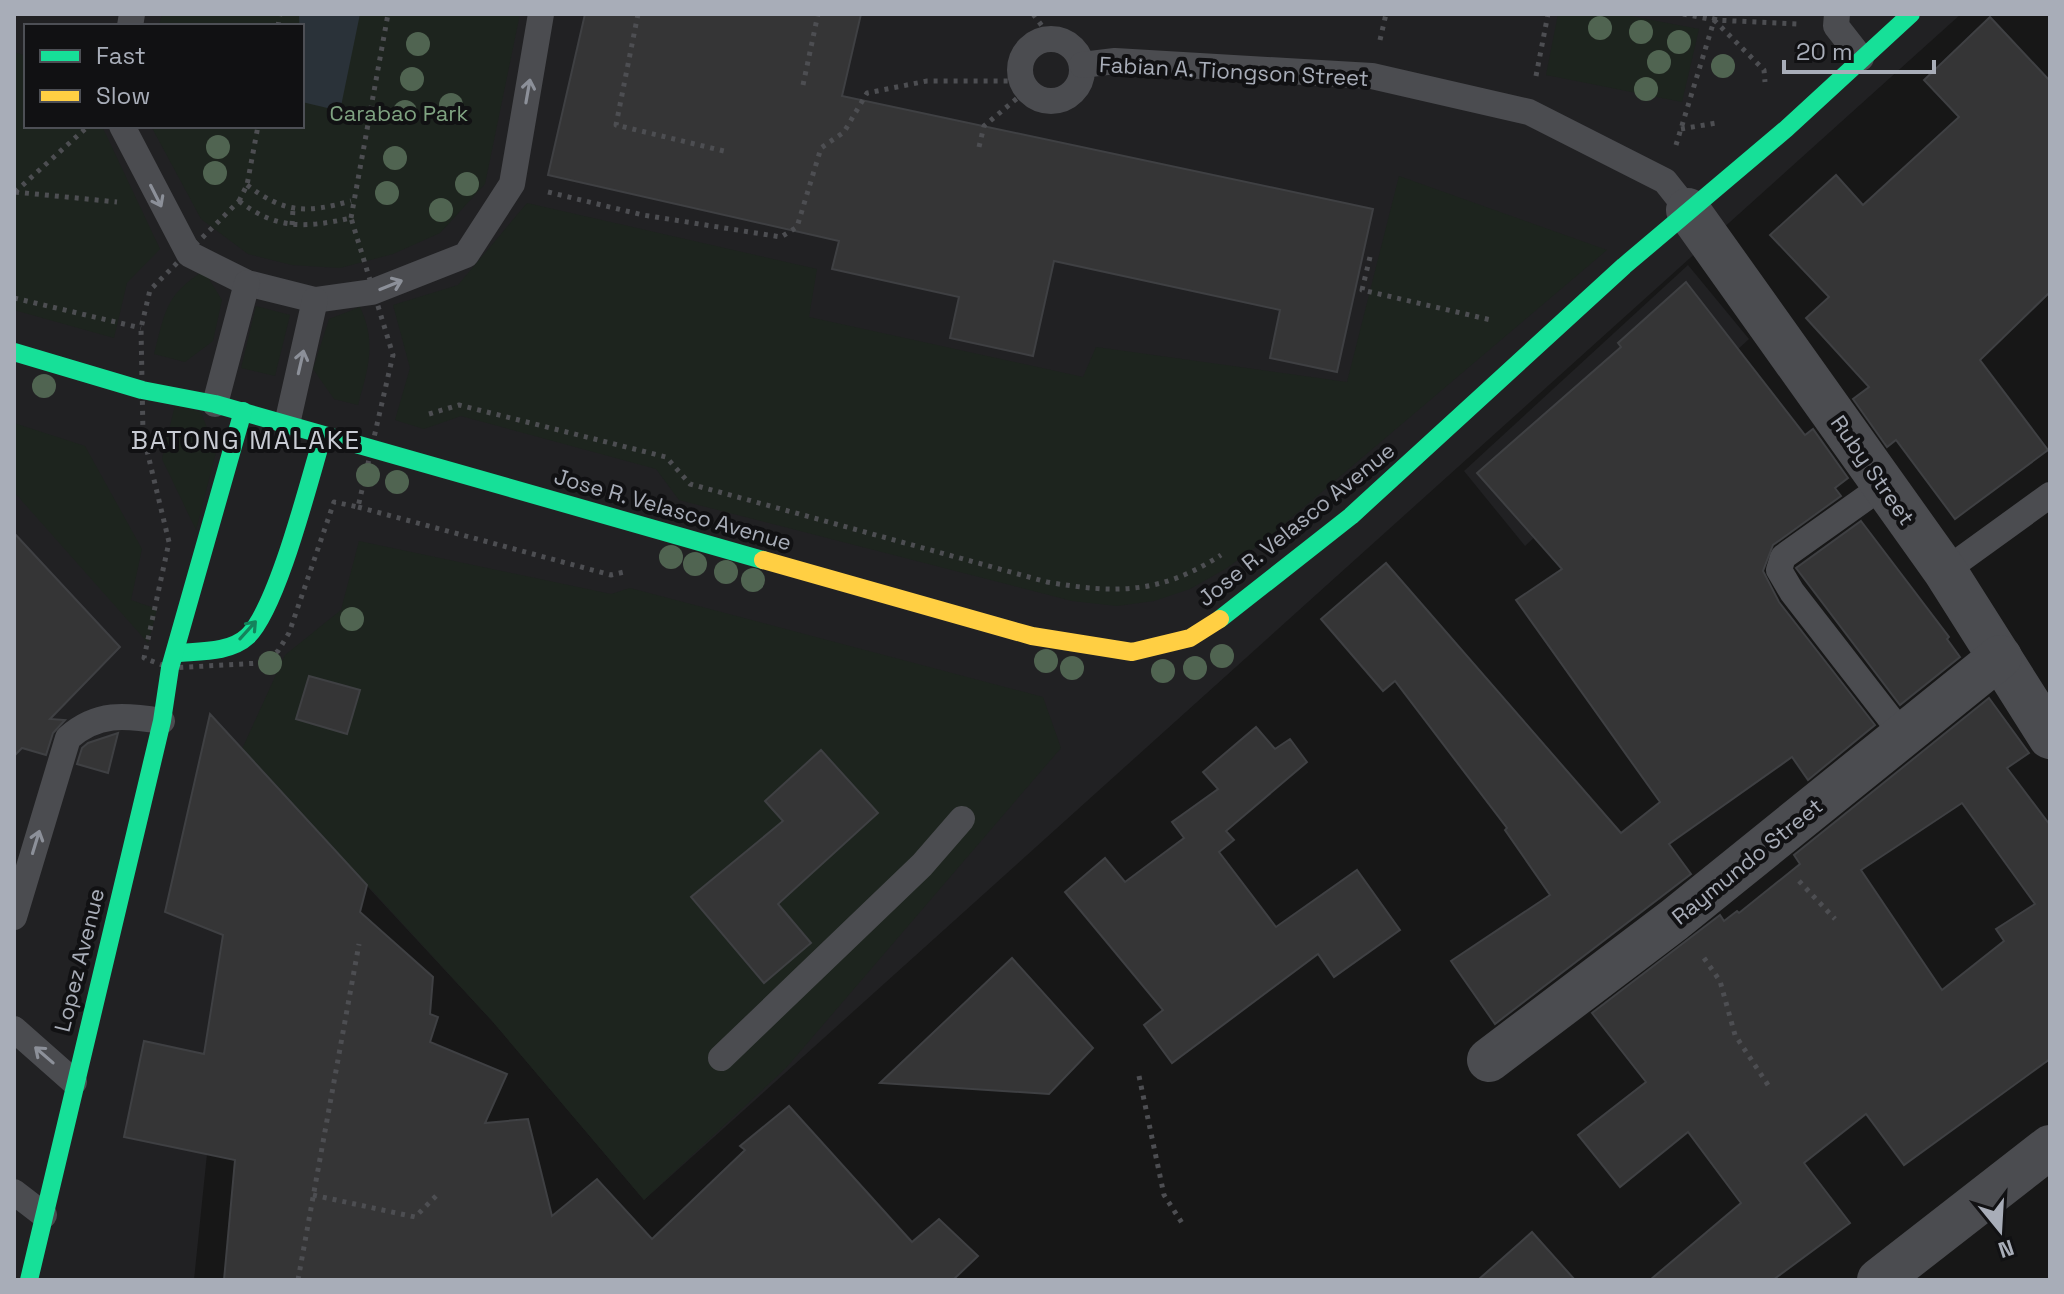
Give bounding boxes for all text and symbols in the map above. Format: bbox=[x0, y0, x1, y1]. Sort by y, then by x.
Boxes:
legend bbox=[24, 24, 304, 128]
scale bar bbox=[1784, 24, 1934, 74]
text: 20 m bbox=[1796, 36, 1853, 67]
text: Fast bbox=[96, 40, 146, 71]
street label: Fabian A. Tiongson Street bbox=[1098, 50, 1370, 92]
one-way arrow bbox=[521, 78, 536, 104]
text: Slow bbox=[96, 80, 150, 111]
park label: Carabao Park bbox=[330, 99, 469, 127]
one-way arrow bbox=[149, 183, 165, 207]
one-way arrow bbox=[378, 276, 403, 291]
one-way arrow bbox=[294, 350, 309, 375]
street label: Ruby Street bbox=[1825, 410, 1921, 530]
district label: BATONG MALAKE bbox=[131, 423, 361, 457]
street label: Jose R. Velasco Avenue bbox=[1192, 436, 1400, 612]
street label: Jose R. Velasco Avenue bbox=[551, 462, 795, 556]
one-way arrow bbox=[239, 621, 257, 641]
street label: Raymundo Street bbox=[1666, 792, 1828, 930]
one-way arrow bbox=[30, 830, 44, 855]
street label: Lopez Avenue bbox=[48, 885, 110, 1035]
one-way arrow bbox=[35, 1047, 55, 1065]
north arrow bbox=[1960, 1190, 2040, 1270]
text: N bbox=[1995, 1233, 2018, 1265]

